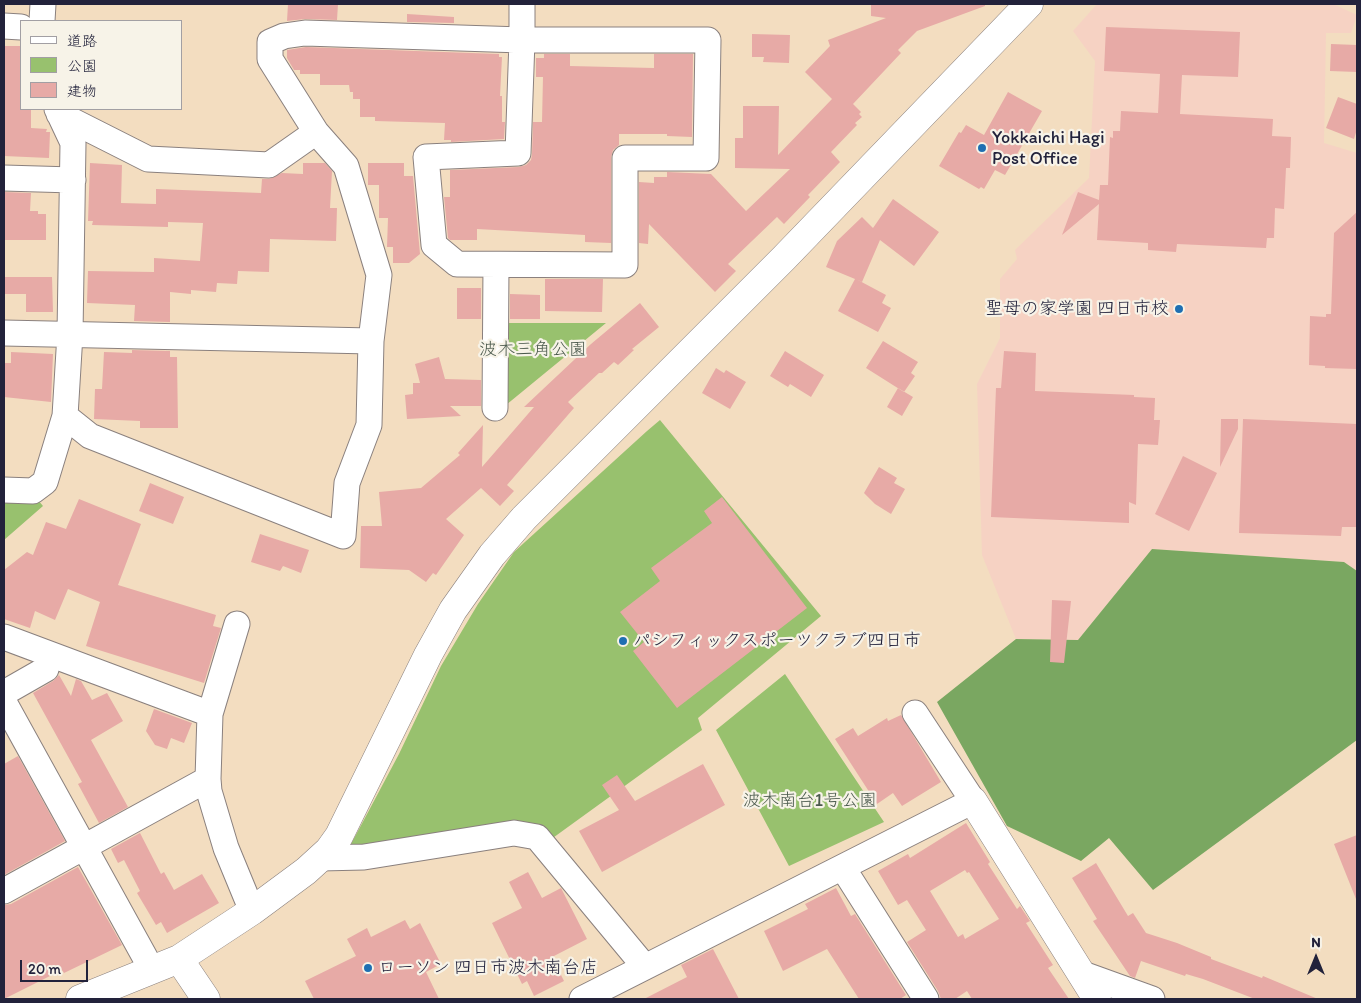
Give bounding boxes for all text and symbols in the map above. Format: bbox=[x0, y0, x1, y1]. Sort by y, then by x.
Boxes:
legend bbox=[20, 20, 182, 110]
text: 道路 bbox=[67, 32, 97, 50]
text: 公園 bbox=[67, 57, 97, 75]
text: 建物 bbox=[67, 82, 97, 100]
place label: Yokkaichi Hagi Post Office bbox=[992, 127, 1105, 170]
marker: Yokkaichi Hagi Post Office bbox=[976, 142, 988, 154]
place label: 聖母の家学園 四日市校 bbox=[985, 298, 1169, 320]
marker: 聖母の家学園 四日市校 bbox=[1173, 303, 1185, 315]
park label: 波木三角公園 bbox=[479, 339, 587, 361]
place label: パシフィックスポーツクラブ四日市 bbox=[633, 630, 921, 652]
marker: パシフィックスポーツクラブ四日市 bbox=[617, 635, 629, 647]
park label: 波木南台1号公園 bbox=[743, 790, 877, 812]
north arrow bbox=[1291, 933, 1341, 983]
text: N bbox=[1311, 934, 1321, 951]
scale bar bbox=[22, 950, 90, 982]
place label: ローソン 四日市波木南台店 bbox=[378, 957, 598, 979]
text: 20 m bbox=[28, 960, 61, 978]
marker: ローソン 四日市波木南台店 bbox=[362, 962, 374, 974]

